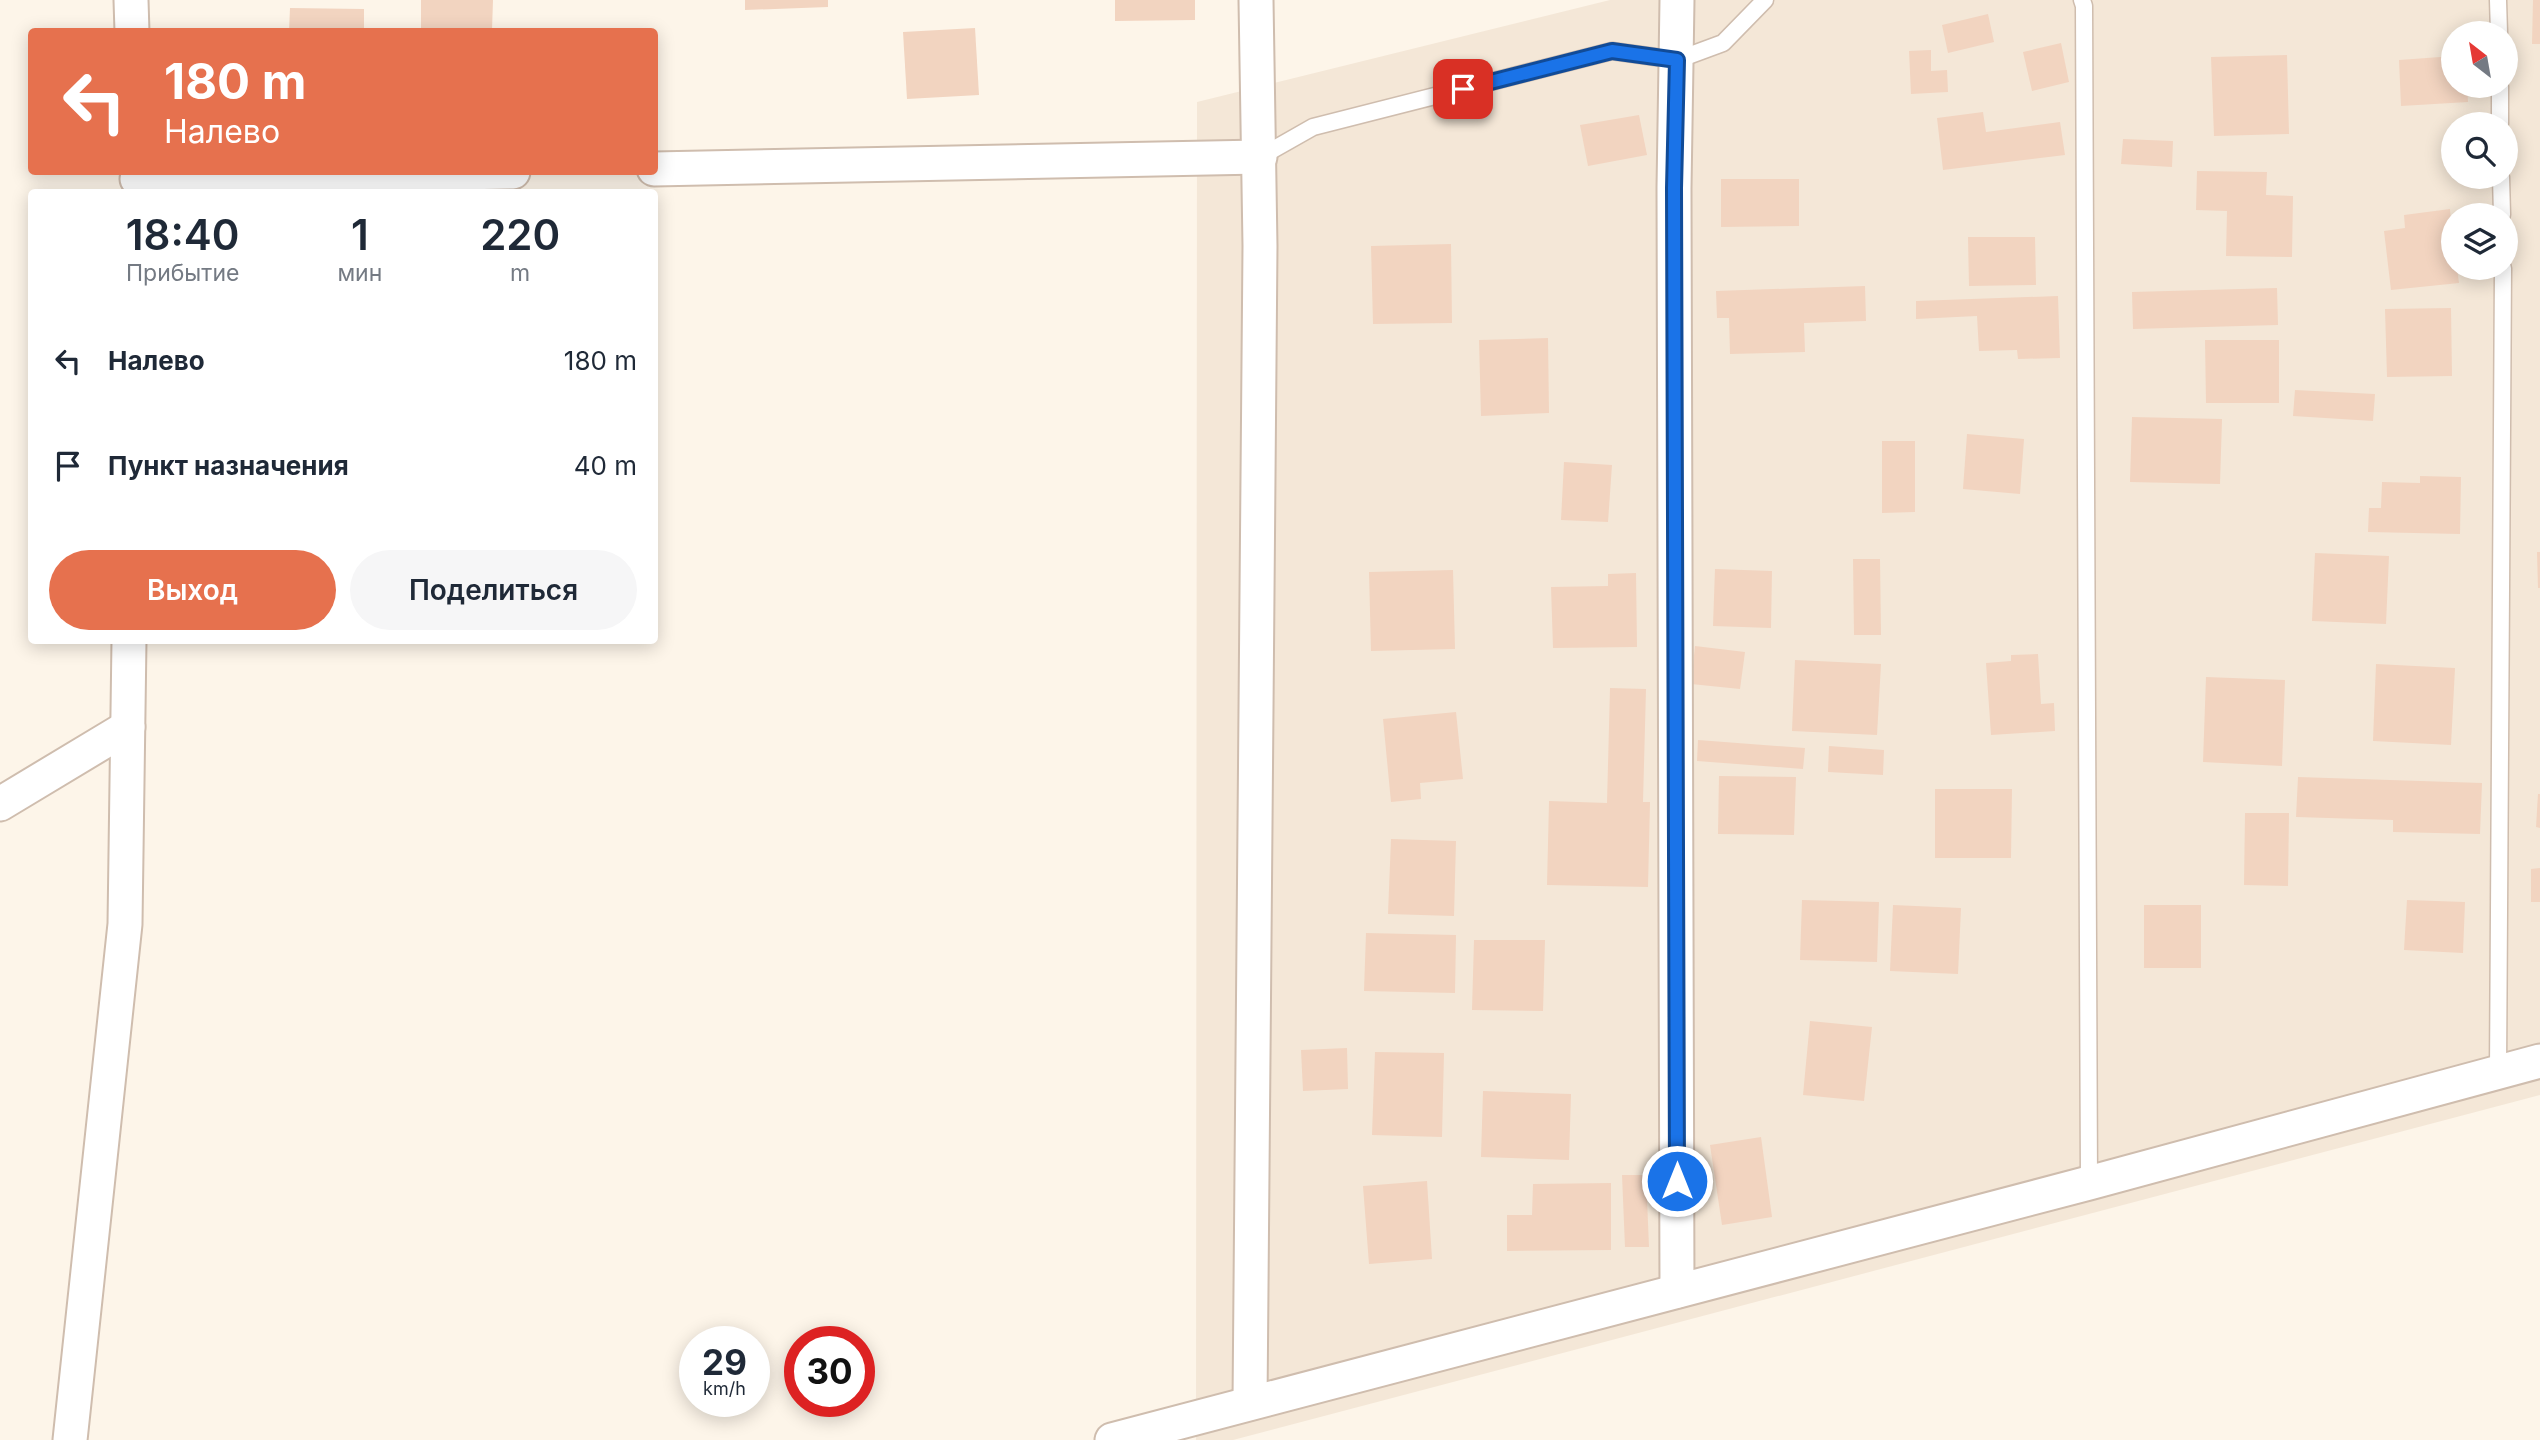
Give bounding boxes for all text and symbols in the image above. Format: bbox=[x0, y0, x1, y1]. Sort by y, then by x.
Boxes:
north arrow bbox=[2441, 21, 2518, 98]
map controls bbox=[2441, 21, 2518, 280]
text: 180 m bbox=[164, 52, 306, 111]
icon: left bbox=[49, 56, 140, 147]
pin bbox=[1433, 59, 1493, 119]
icon: arrive bbox=[1444, 70, 1482, 108]
text: Налево bbox=[164, 112, 280, 151]
button: search bbox=[2441, 112, 2518, 189]
button: layers bbox=[2441, 203, 2518, 280]
text: 18:40 bbox=[126, 209, 240, 260]
text: 1 bbox=[351, 209, 369, 260]
text: 220 bbox=[480, 209, 560, 260]
text: Прибытие bbox=[126, 259, 239, 287]
text: мин bbox=[337, 259, 382, 287]
text: m bbox=[510, 259, 530, 287]
icon: left bbox=[49, 342, 87, 380]
text: Налево bbox=[108, 345, 205, 376]
text: 180 m bbox=[564, 345, 637, 376]
icon: arrive bbox=[49, 447, 87, 485]
text: Пункт назначения bbox=[108, 450, 349, 481]
text: 40 m bbox=[574, 450, 637, 481]
button: Выход bbox=[49, 550, 336, 630]
button: Поделиться bbox=[350, 550, 637, 630]
position arrow bbox=[1640, 1144, 1714, 1218]
speed limit sign: 30 bbox=[784, 1326, 875, 1417]
text: 29 bbox=[702, 1341, 747, 1383]
text: km/h bbox=[703, 1378, 746, 1399]

